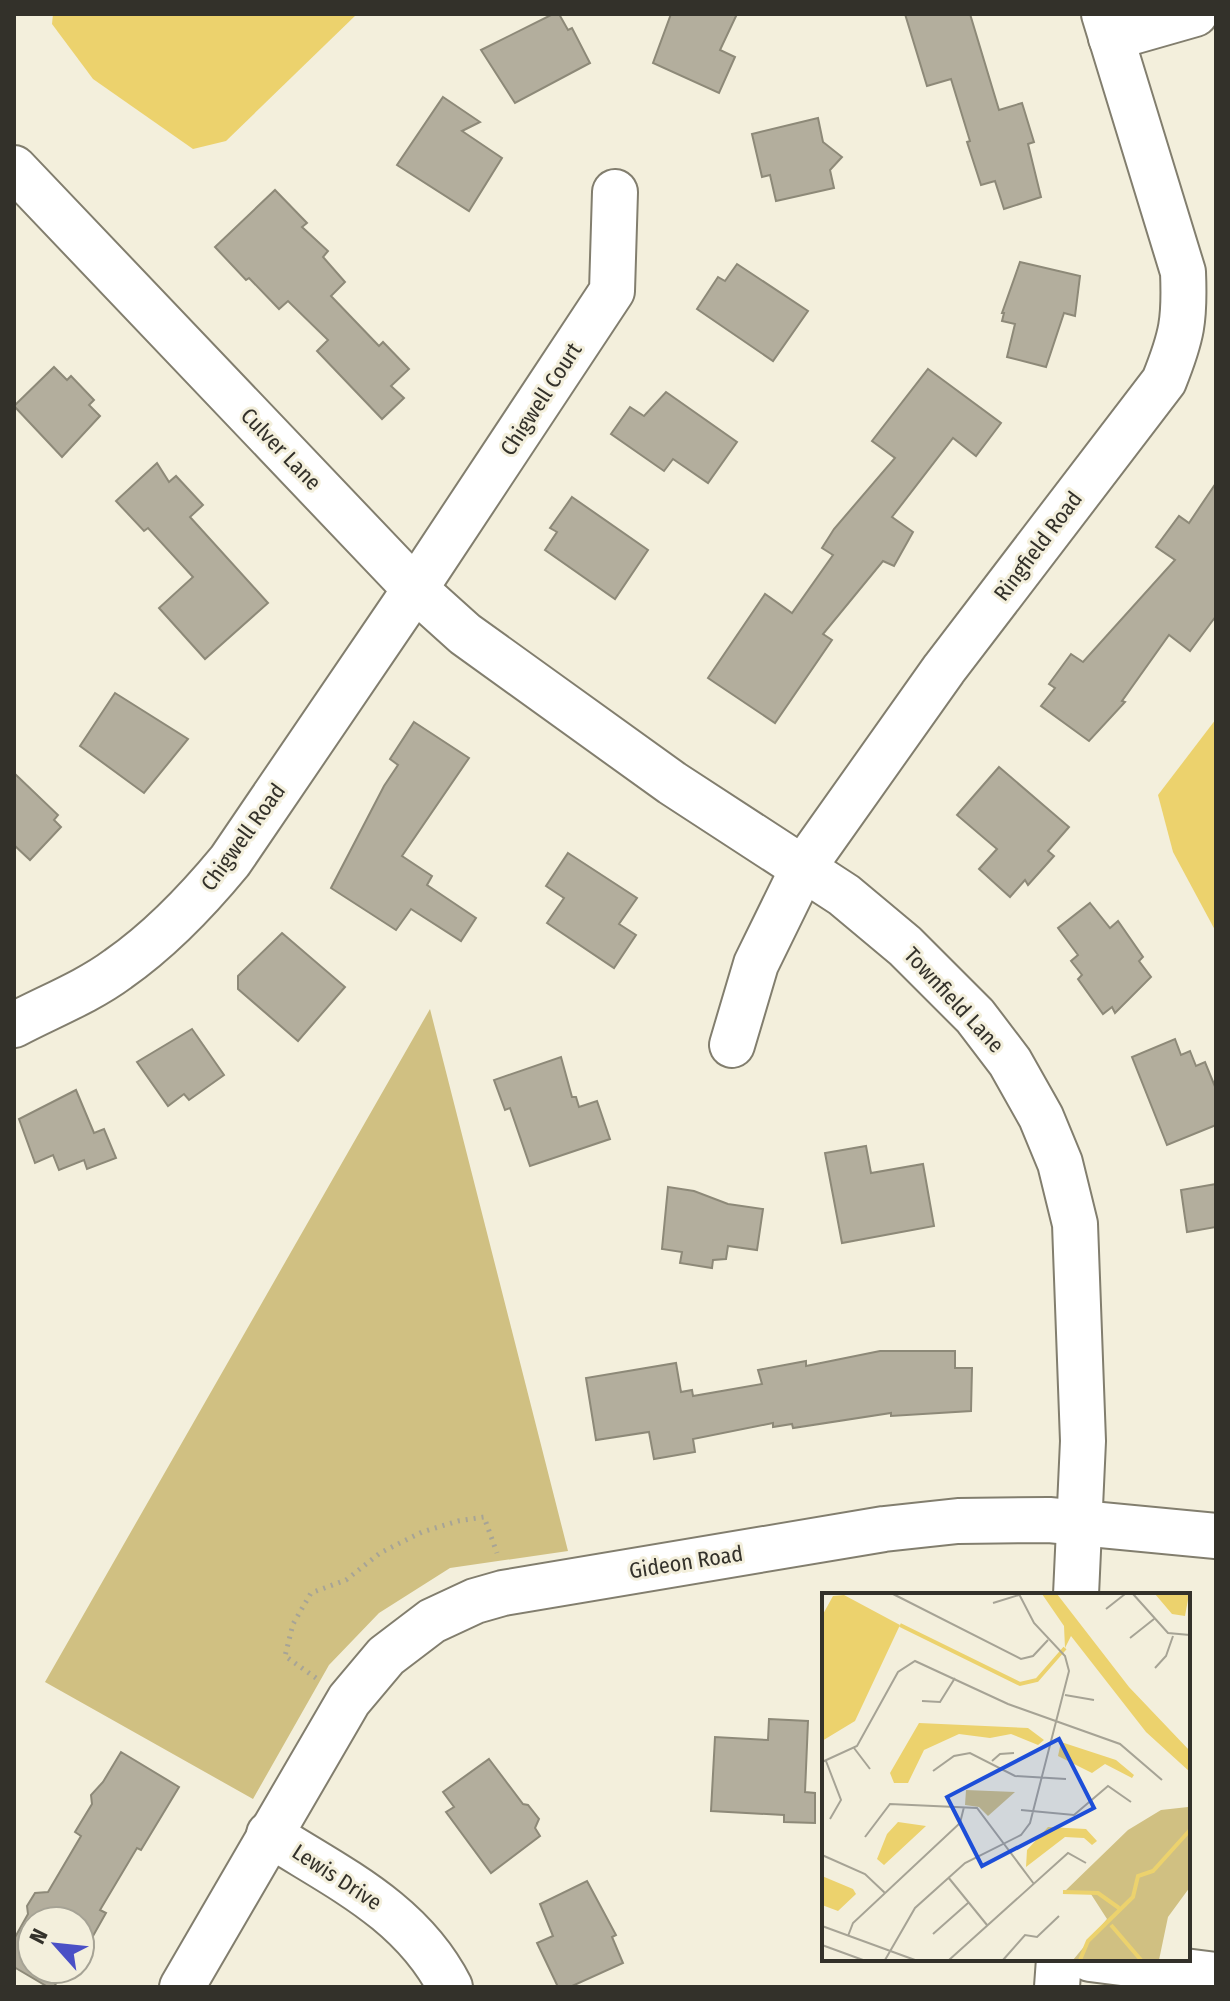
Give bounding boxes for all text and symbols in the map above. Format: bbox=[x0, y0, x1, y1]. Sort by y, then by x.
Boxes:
street label: Chigwell Court bbox=[494, 337, 588, 461]
street label: Culver Lane bbox=[235, 402, 327, 496]
street label: Ringfield Road bbox=[988, 486, 1088, 606]
street label: Chigwell Road bbox=[195, 778, 291, 896]
street label: Townfield Lane bbox=[898, 942, 1010, 1058]
street label: Gideon Road bbox=[627, 1540, 745, 1584]
inset map bbox=[822, 1593, 1190, 1961]
street label: Lewis Drive bbox=[287, 1838, 387, 1916]
north arrow bbox=[16, 1905, 96, 1985]
text: N bbox=[24, 1924, 54, 1948]

